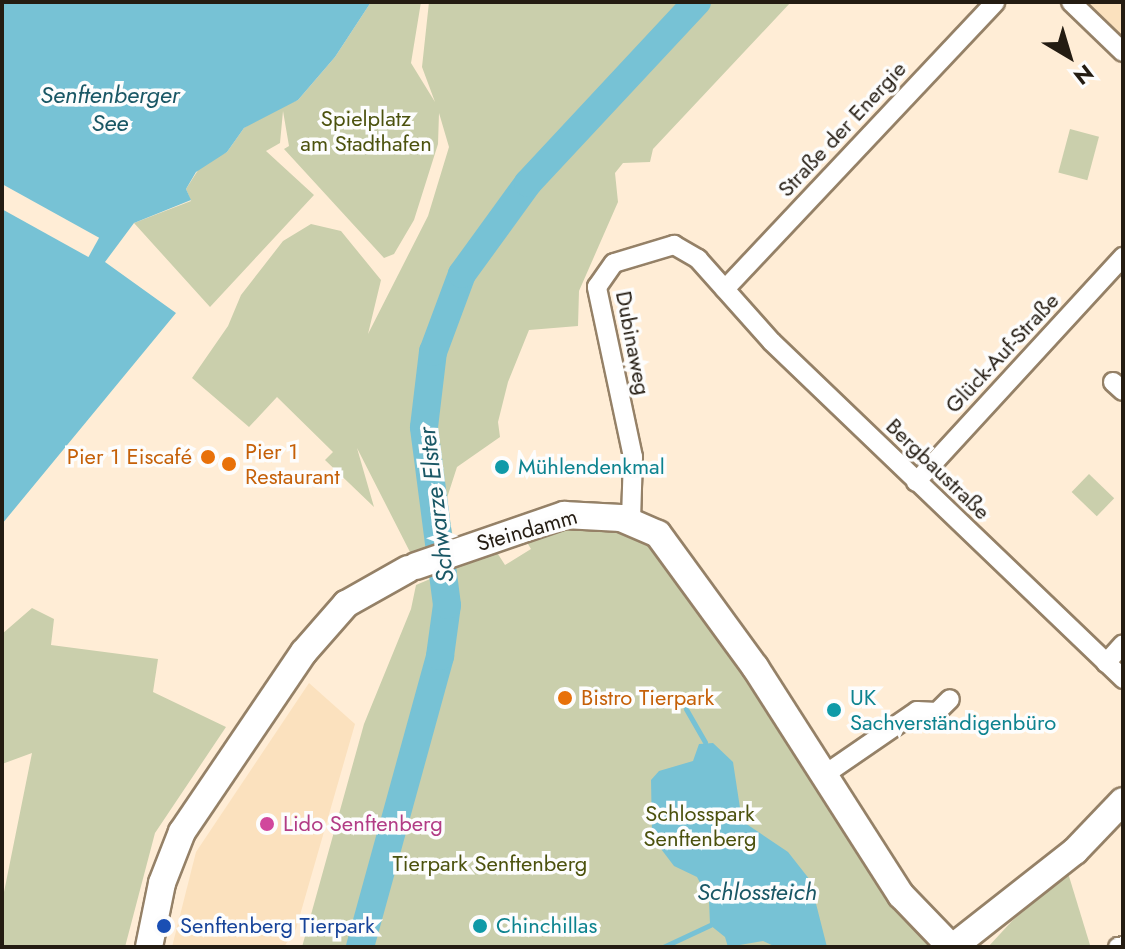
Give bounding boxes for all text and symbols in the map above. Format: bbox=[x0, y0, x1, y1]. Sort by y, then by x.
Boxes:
north arrow bbox=[1029, 16, 1109, 96]
street label: Straße der Energie bbox=[772, 56, 912, 202]
text: N bbox=[1067, 57, 1101, 93]
water label: Senftenberger See bbox=[40, 81, 180, 137]
park label: Spielplatz am Stadthafen bbox=[300, 105, 432, 156]
street label: Glück-Auf-Straße bbox=[940, 288, 1064, 418]
street label: Dubinaweg bbox=[610, 289, 656, 397]
street label: Bergbaustraße bbox=[881, 413, 995, 525]
water label: Schwarze Elster bbox=[412, 426, 460, 584]
place label: Pier 1 Restaurant bbox=[245, 438, 340, 490]
place label: Pier 1 Eiscafé bbox=[67, 444, 192, 470]
marker: Pier 1 Eiscafé bbox=[199, 448, 217, 466]
place label: Mühlendenkmal bbox=[518, 454, 665, 480]
marker: Pier 1 Restaurant bbox=[220, 455, 238, 473]
marker: Mühlendenkmal bbox=[493, 458, 511, 476]
street label: Steindamm bbox=[474, 503, 580, 557]
place label: UK Sachverständigenbüro bbox=[850, 684, 1056, 736]
place label: Bistro Tierpark bbox=[581, 685, 714, 711]
marker: Bistro Tierpark bbox=[556, 689, 574, 707]
marker: UK Sachverständigenbüro bbox=[825, 701, 843, 719]
park label: Schlosspark Senftenberg bbox=[643, 800, 757, 852]
place label: Lido Senftenberg bbox=[283, 811, 443, 837]
marker: Lido Senftenberg bbox=[258, 815, 276, 833]
park label: Tierpark Senftenberg bbox=[393, 851, 587, 877]
water label: Schlossteich bbox=[697, 878, 817, 906]
place label: Senftenberg Tierpark bbox=[180, 913, 375, 939]
place label: Chinchillas bbox=[496, 913, 597, 939]
marker: Senftenberg Tierpark bbox=[155, 917, 173, 935]
marker: Chinchillas bbox=[471, 917, 489, 935]

